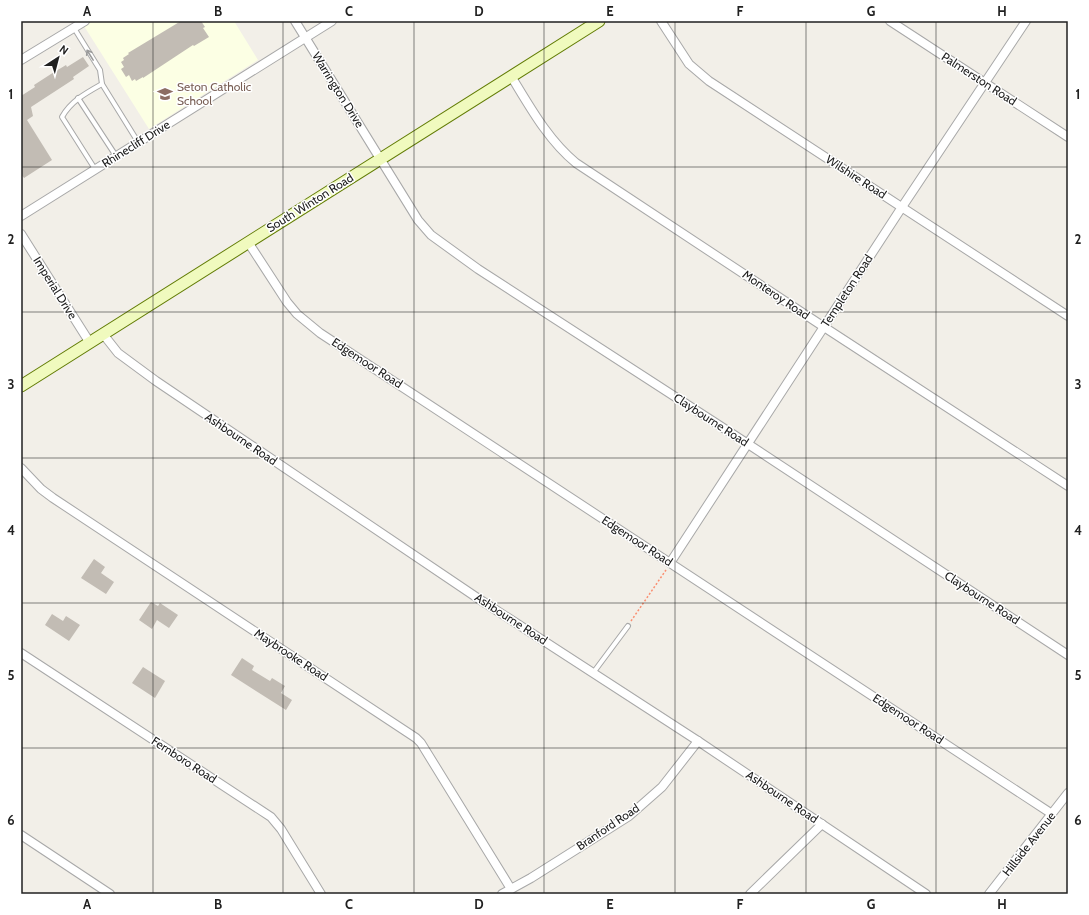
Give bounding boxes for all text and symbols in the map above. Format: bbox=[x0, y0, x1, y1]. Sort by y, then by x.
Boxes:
text: A bbox=[83, 3, 92, 19]
text: B bbox=[214, 3, 222, 19]
text: C bbox=[345, 3, 353, 19]
text: D bbox=[474, 3, 484, 19]
text: E bbox=[606, 3, 614, 19]
text: F bbox=[737, 3, 744, 19]
text: G bbox=[867, 3, 876, 19]
text: H bbox=[997, 3, 1007, 19]
north arrow bbox=[38, 38, 78, 78]
text: N bbox=[57, 42, 71, 58]
one-way arrow bbox=[86, 49, 94, 61]
street label: Warrington Drive bbox=[309, 49, 368, 130]
street label: Palmerston Road bbox=[939, 49, 1020, 108]
place label: Seton Catholic School bbox=[177, 79, 252, 108]
school or university icon: Seton Catholic School bbox=[156, 85, 174, 103]
text: 1 bbox=[9, 86, 13, 102]
text: 1 bbox=[1076, 86, 1080, 102]
street label: Rhinecliff Drive bbox=[99, 117, 173, 170]
street label: Wilshire Road bbox=[823, 151, 889, 202]
street label: South Winton Road bbox=[264, 170, 356, 235]
text: 2 bbox=[8, 231, 15, 247]
text: 2 bbox=[1075, 231, 1082, 247]
street label: Templeton Road bbox=[817, 252, 876, 330]
street label: Imperial Drive bbox=[30, 254, 81, 322]
street label: Monteroy Road bbox=[740, 267, 813, 323]
street label: Edgemoor Road bbox=[329, 334, 406, 391]
text: 3 bbox=[7, 376, 15, 392]
text: 3 bbox=[1074, 376, 1082, 392]
street label: Claybourne Road bbox=[671, 390, 752, 449]
street label: Ashbourne Road bbox=[202, 409, 280, 468]
street label: Edgemoor Road bbox=[599, 512, 676, 569]
text: 4 bbox=[7, 522, 15, 538]
text: 4 bbox=[1074, 522, 1082, 538]
street label: Claybourne Road bbox=[942, 568, 1023, 627]
street label: Ashbourne Road bbox=[472, 589, 550, 648]
street label: Maybrooke Road bbox=[252, 625, 331, 684]
text: 5 bbox=[8, 667, 15, 683]
text: 5 bbox=[1075, 667, 1082, 683]
street label: Edgemoor Road bbox=[870, 690, 947, 747]
street label: Fernboro Road bbox=[149, 733, 220, 786]
street label: Ashbourne Road bbox=[743, 767, 821, 826]
street label: Branford Road bbox=[573, 800, 642, 853]
street label: Hillside Avenue bbox=[999, 808, 1058, 879]
text: 6 bbox=[7, 812, 15, 828]
text: 6 bbox=[1074, 812, 1082, 828]
text: A bbox=[83, 896, 92, 912]
text: B bbox=[214, 896, 222, 912]
text: C bbox=[345, 896, 353, 912]
text: D bbox=[474, 896, 484, 912]
text: E bbox=[606, 896, 614, 912]
text: F bbox=[737, 896, 744, 912]
text: G bbox=[867, 896, 876, 912]
text: H bbox=[997, 896, 1007, 912]

